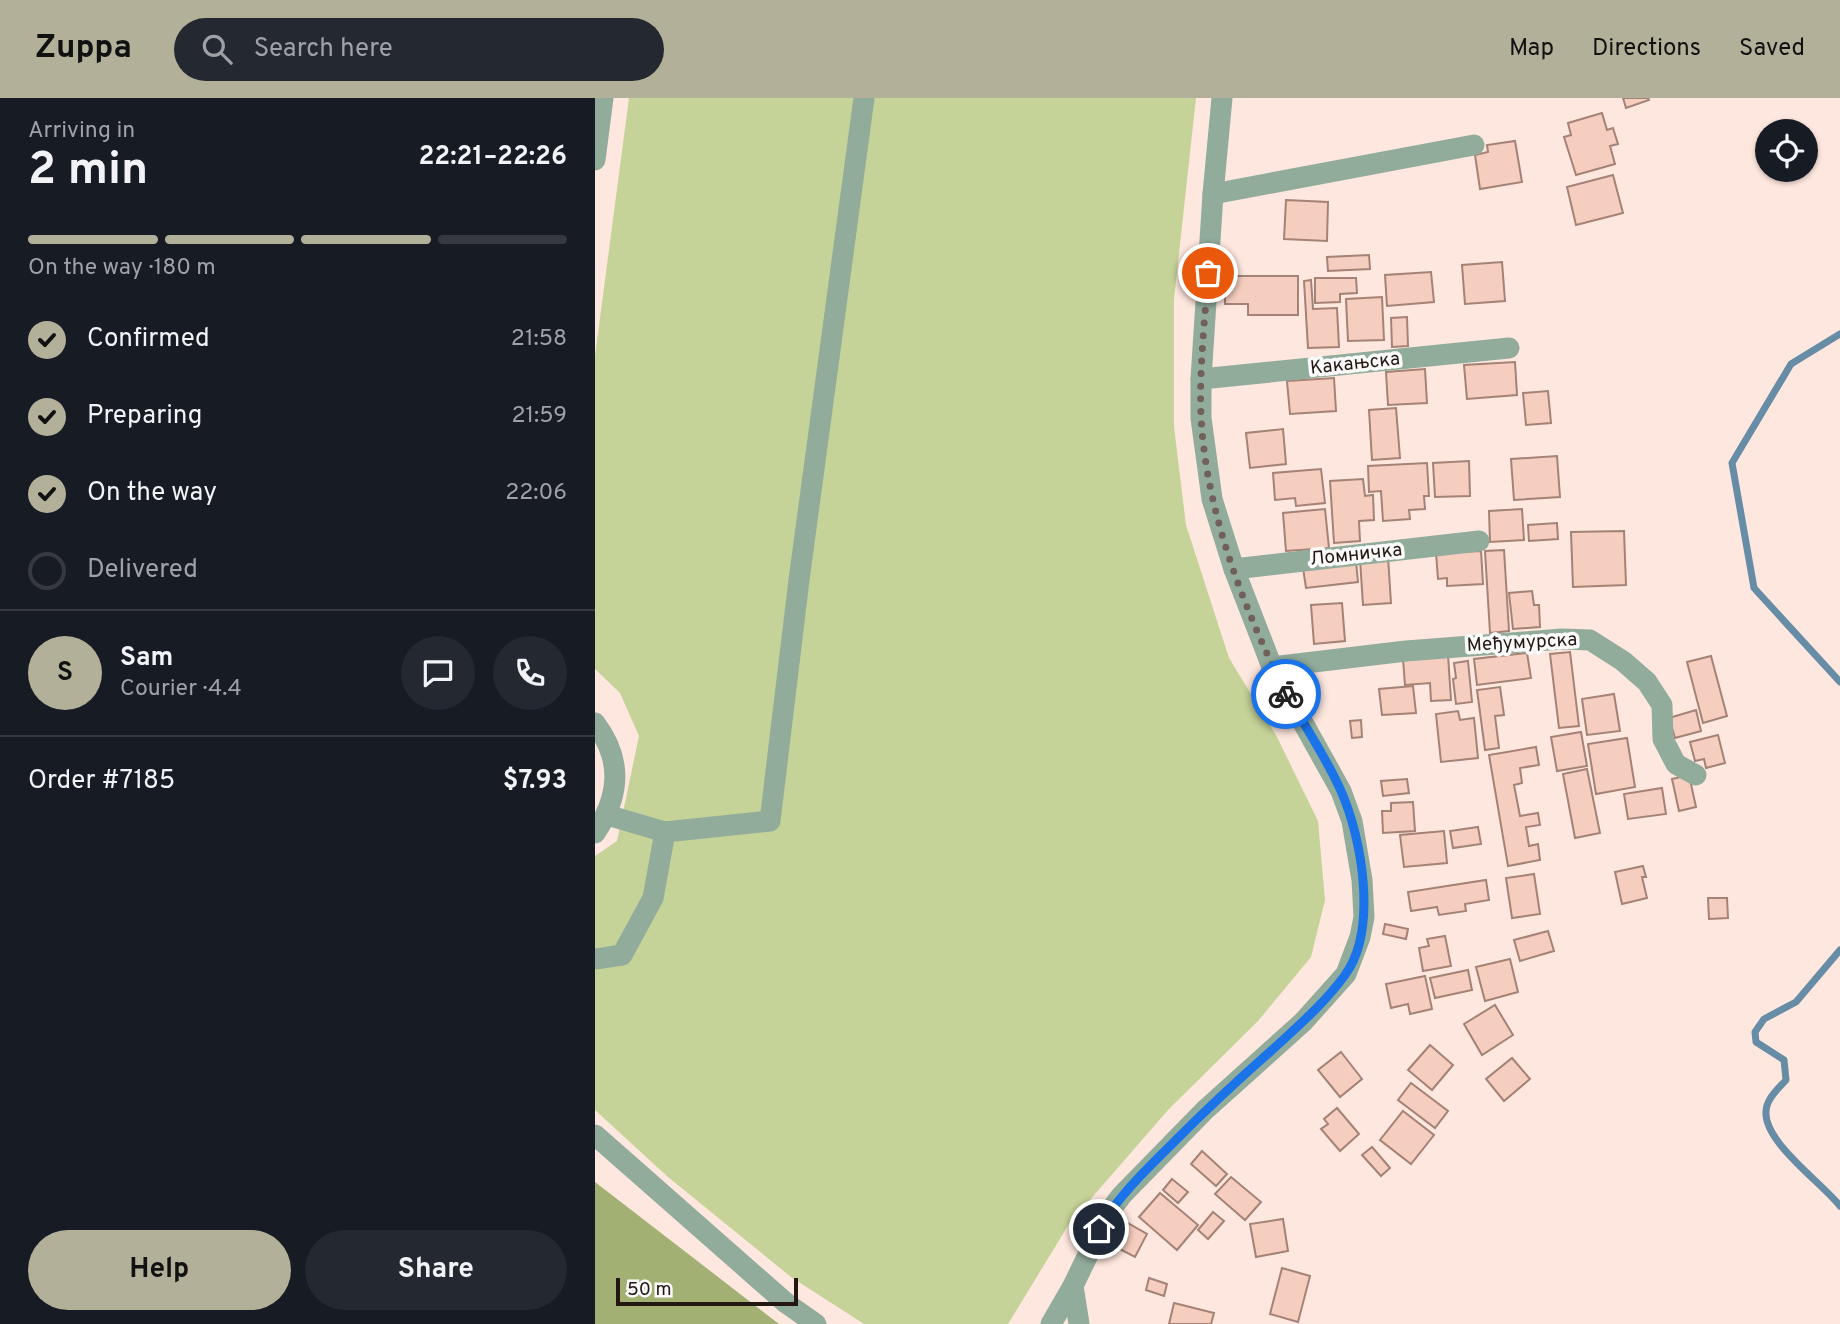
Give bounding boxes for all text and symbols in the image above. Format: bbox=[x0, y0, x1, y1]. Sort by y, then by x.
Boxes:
search box bbox=[174, 18, 664, 81]
text: Zuppa bbox=[35, 28, 132, 70]
icon: search bbox=[198, 30, 236, 68]
text: Search here bbox=[254, 33, 393, 66]
text: Map bbox=[1509, 34, 1554, 64]
text: Directions bbox=[1592, 34, 1701, 64]
text: Saved bbox=[1739, 34, 1805, 64]
text: Arriving in bbox=[28, 117, 135, 146]
map controls bbox=[1755, 119, 1818, 182]
button: locate bbox=[1755, 119, 1818, 182]
text: 22:21–22:26 bbox=[418, 141, 567, 174]
text: 2 min bbox=[28, 142, 148, 201]
pin bbox=[1178, 243, 1238, 303]
text: On the way · 180 m bbox=[28, 254, 216, 283]
icon: bag bbox=[1189, 254, 1227, 292]
icon: check bbox=[28, 321, 66, 359]
text: Confirmed bbox=[87, 323, 210, 356]
text: 21:58 bbox=[511, 325, 567, 354]
street label: Какањска bbox=[1309, 347, 1401, 381]
icon: check bbox=[28, 398, 66, 436]
text: Preparing bbox=[87, 400, 202, 433]
text: 21:59 bbox=[511, 402, 567, 431]
icon: check bbox=[28, 475, 66, 513]
text: On the way bbox=[87, 477, 217, 510]
text: 22:06 bbox=[505, 479, 567, 508]
street label: Ломничка bbox=[1309, 538, 1403, 572]
text: Delivered bbox=[87, 554, 198, 587]
street label: Међумурска bbox=[1466, 628, 1578, 658]
button: chat bbox=[401, 636, 475, 710]
button: phone bbox=[493, 636, 567, 710]
text: Sam bbox=[120, 642, 173, 675]
text: S bbox=[57, 657, 73, 690]
courier bbox=[1251, 659, 1321, 729]
text: Courier · 4.4 bbox=[120, 675, 242, 704]
icon: bike bbox=[1267, 675, 1305, 713]
text: Order #7185 bbox=[28, 765, 175, 798]
text: $7.93 bbox=[503, 765, 567, 798]
pin bbox=[1069, 1199, 1129, 1259]
icon: home bbox=[1080, 1210, 1118, 1248]
button: Help bbox=[28, 1230, 291, 1310]
button: Share bbox=[305, 1230, 567, 1310]
scale bar bbox=[616, 1275, 798, 1307]
text: 50 m bbox=[627, 1278, 672, 1302]

